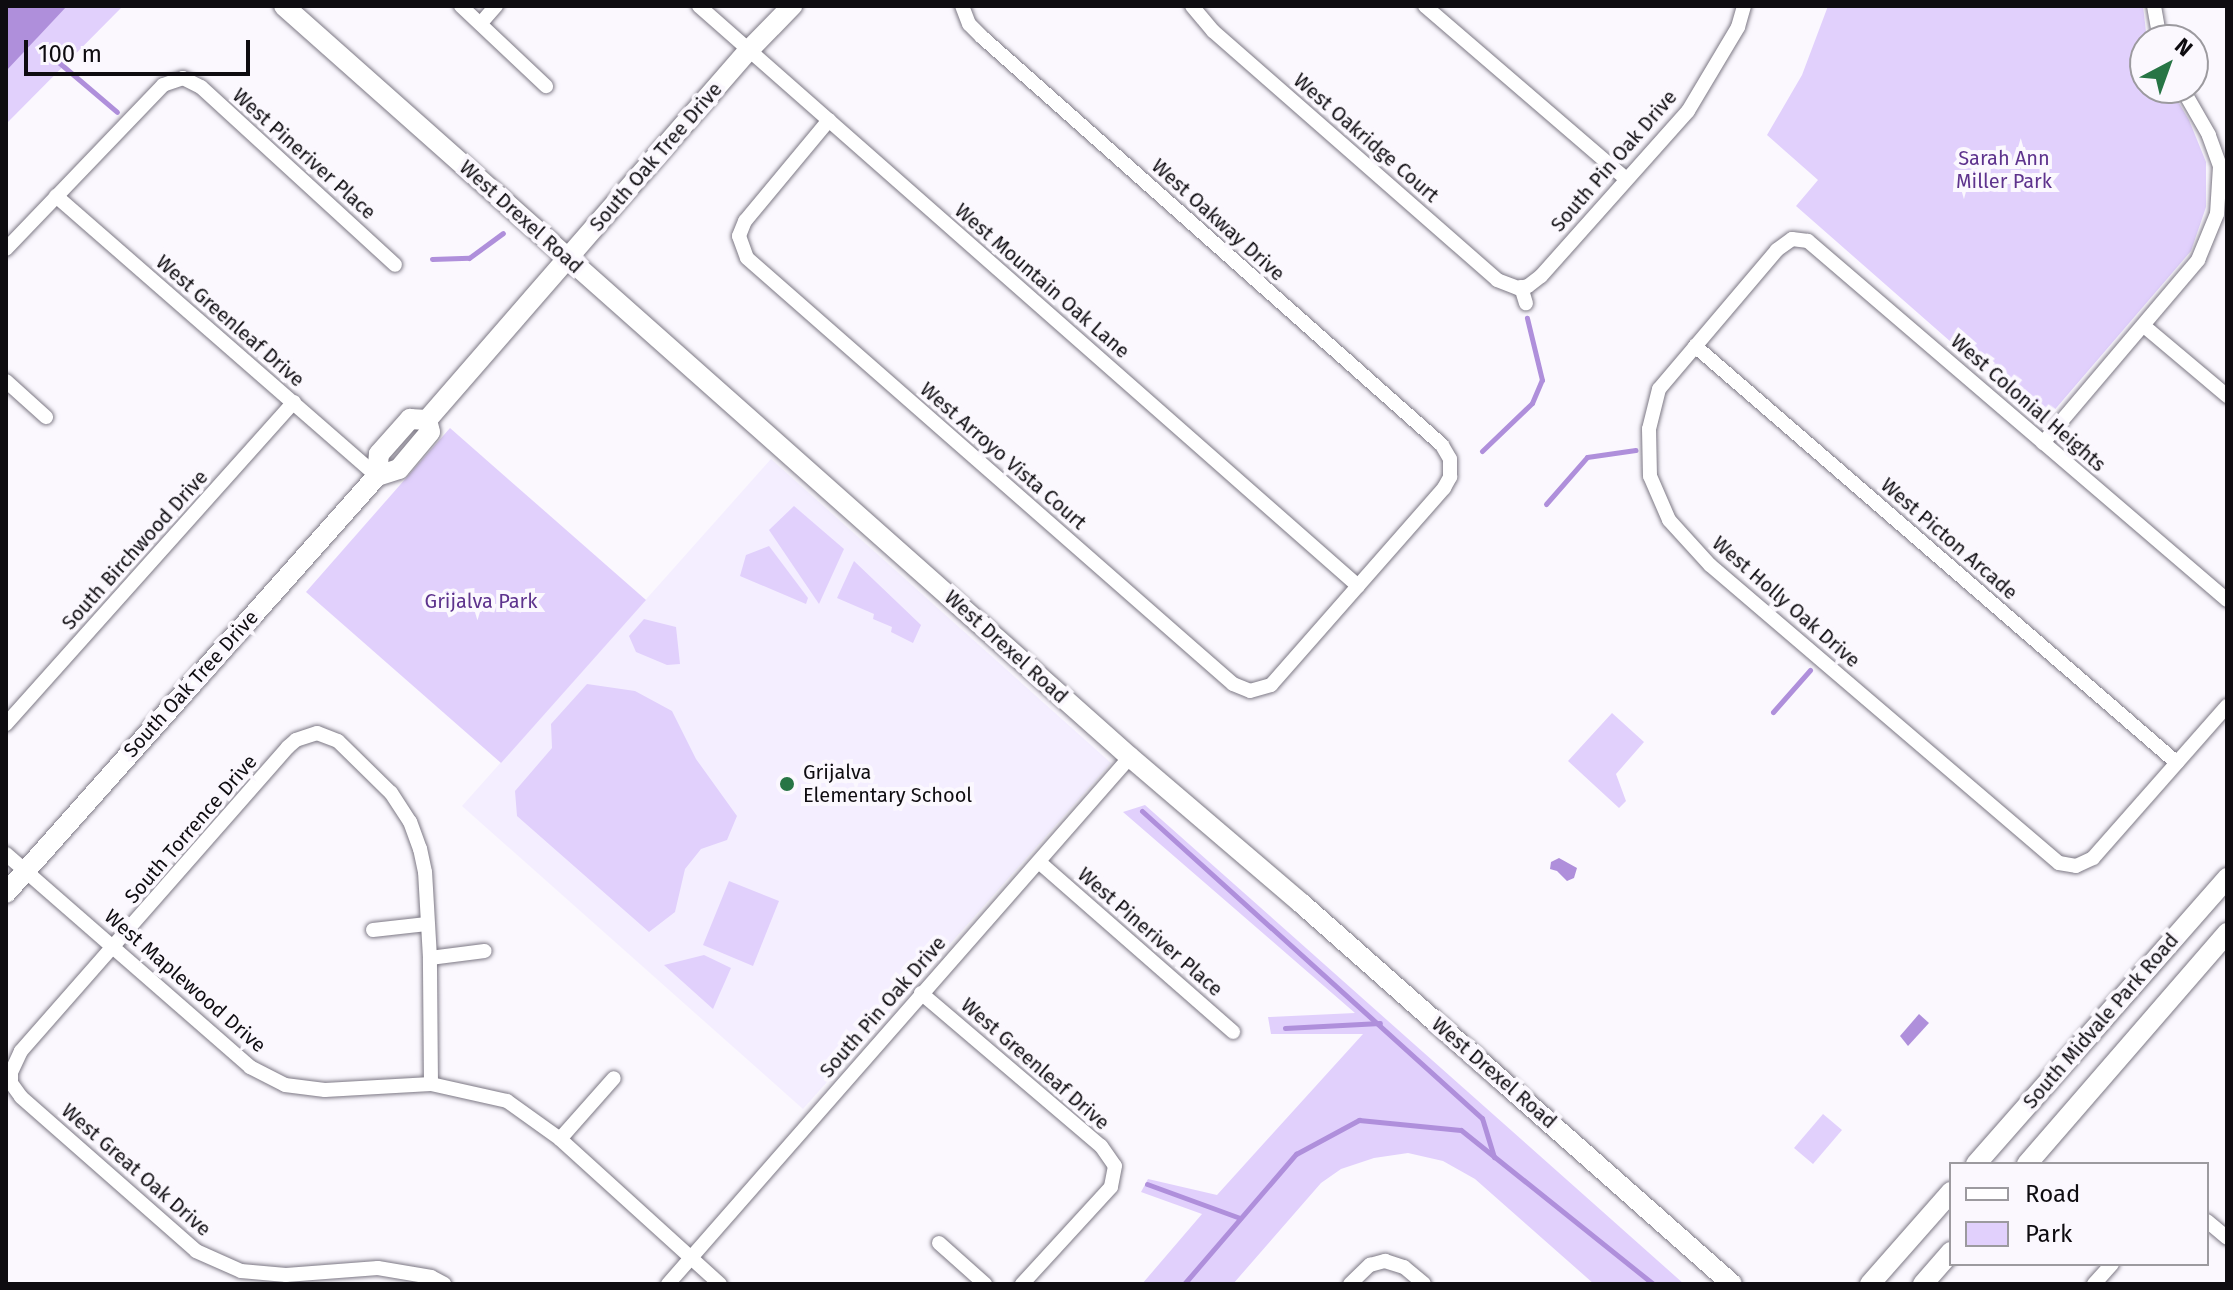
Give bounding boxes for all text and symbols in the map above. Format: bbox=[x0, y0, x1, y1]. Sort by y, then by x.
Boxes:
scale bar bbox=[28, 24, 254, 74]
north arrow bbox=[2129, 24, 2209, 104]
text: N bbox=[2169, 32, 2198, 62]
text: 100 m bbox=[38, 40, 102, 68]
street label: West Oakridge Court bbox=[1289, 68, 1443, 208]
street label: South Oak Tree Drive bbox=[585, 78, 727, 236]
street label: West Pineriver Place bbox=[228, 83, 380, 225]
street label: South Pin Oak Drive bbox=[1546, 85, 1682, 237]
park label: Sarah Ann Miller Park bbox=[1956, 147, 2052, 194]
street label: West Oakway Drive bbox=[1147, 154, 1289, 286]
street label: West Drexel Road bbox=[454, 155, 588, 279]
street label: West Mountain Oak Lane bbox=[950, 199, 1134, 363]
street label: West Greenleaf Drive bbox=[151, 250, 309, 392]
street label: West Colonial Heights bbox=[1946, 329, 2110, 477]
street label: West Arroyo Vista Court bbox=[915, 377, 1091, 535]
street label: South Birchwood Drive bbox=[57, 465, 213, 635]
street label: West Picton Arcade bbox=[1876, 473, 2022, 605]
street label: West Holly Oak Drive bbox=[1707, 531, 1865, 673]
street label: West Drexel Road bbox=[939, 585, 1073, 709]
park label: Grijalva Park bbox=[425, 589, 537, 613]
street label: South Oak Tree Drive bbox=[119, 606, 263, 762]
street label: South Torrence Drive bbox=[120, 750, 262, 908]
place label: Grijalva Elementary School bbox=[803, 760, 972, 807]
marker: Grijalva Elementary School bbox=[778, 775, 796, 793]
street label: West Pineriver Place bbox=[1073, 863, 1227, 1001]
street label: West Maplewood Drive bbox=[99, 904, 271, 1058]
street label: South Midvale Park Road bbox=[2018, 928, 2184, 1114]
street label: South Pin Oak Drive bbox=[815, 931, 951, 1083]
street label: West Greenleaf Drive bbox=[956, 993, 1114, 1135]
street label: West Drexel Road bbox=[1427, 1012, 1561, 1134]
street label: West Great Oak Drive bbox=[56, 1099, 216, 1241]
legend bbox=[1949, 1162, 2209, 1266]
text: Road bbox=[2025, 1180, 2080, 1208]
text: Park bbox=[2025, 1220, 2072, 1248]

